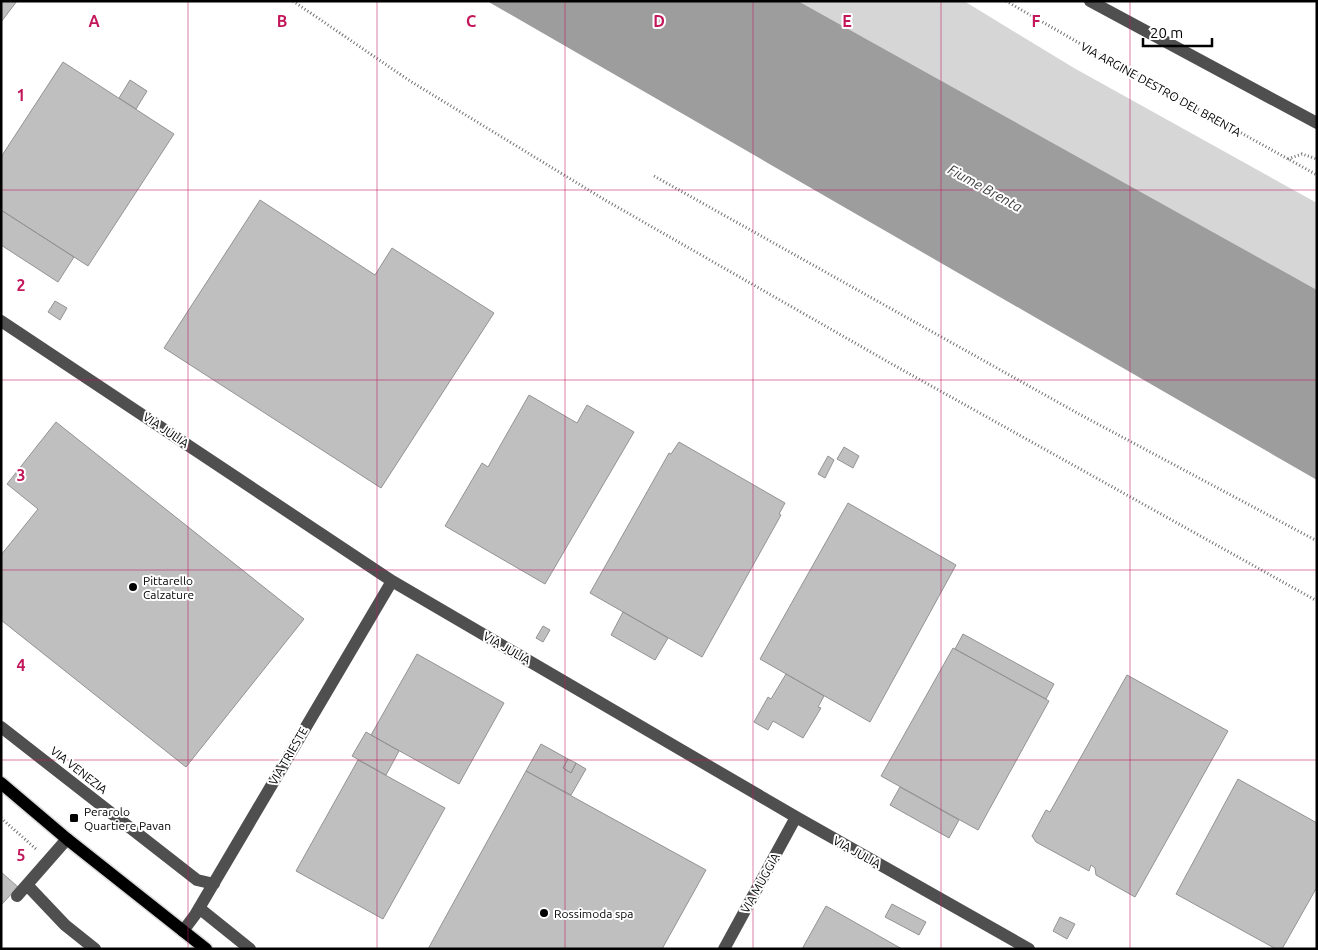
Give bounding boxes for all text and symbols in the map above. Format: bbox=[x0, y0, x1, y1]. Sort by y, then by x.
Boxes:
text: A bbox=[88, 12, 100, 30]
text: B bbox=[277, 12, 287, 30]
text: C bbox=[466, 12, 476, 30]
text: D bbox=[653, 12, 665, 30]
text: E bbox=[842, 12, 852, 30]
text: F bbox=[1032, 12, 1041, 30]
scale bar bbox=[1143, 15, 1212, 47]
text: 20 m bbox=[1150, 24, 1183, 41]
street label: VIA ARGINE DESTRO DEL BRENTA bbox=[1078, 39, 1244, 139]
text: 1 bbox=[16, 86, 26, 104]
water label: Fiume Brenta bbox=[945, 161, 1025, 215]
text: 2 bbox=[16, 276, 26, 294]
street label: VIA JULIA bbox=[141, 410, 191, 450]
text: 3 bbox=[16, 466, 26, 484]
place label: Pittarello Calzature bbox=[143, 574, 194, 601]
marker: Pittarello Calzature bbox=[127, 581, 139, 593]
street label: VIA JULIA bbox=[481, 629, 533, 667]
text: 4 bbox=[16, 656, 26, 674]
street label: VIA TRIESTE bbox=[266, 724, 310, 787]
street label: VIA VENEZIA bbox=[48, 744, 110, 796]
place label: Perarolo Quartiere Pavan bbox=[84, 805, 171, 832]
marker: Perarolo Quartiere Pavan bbox=[68, 812, 80, 824]
street label: VIA JULIA bbox=[831, 834, 883, 870]
text: 5 bbox=[16, 846, 26, 864]
street label: VIA MUGGIA bbox=[738, 851, 782, 915]
marker: Rossimoda spa bbox=[538, 907, 550, 919]
place label: Rossimoda spa bbox=[554, 907, 634, 920]

